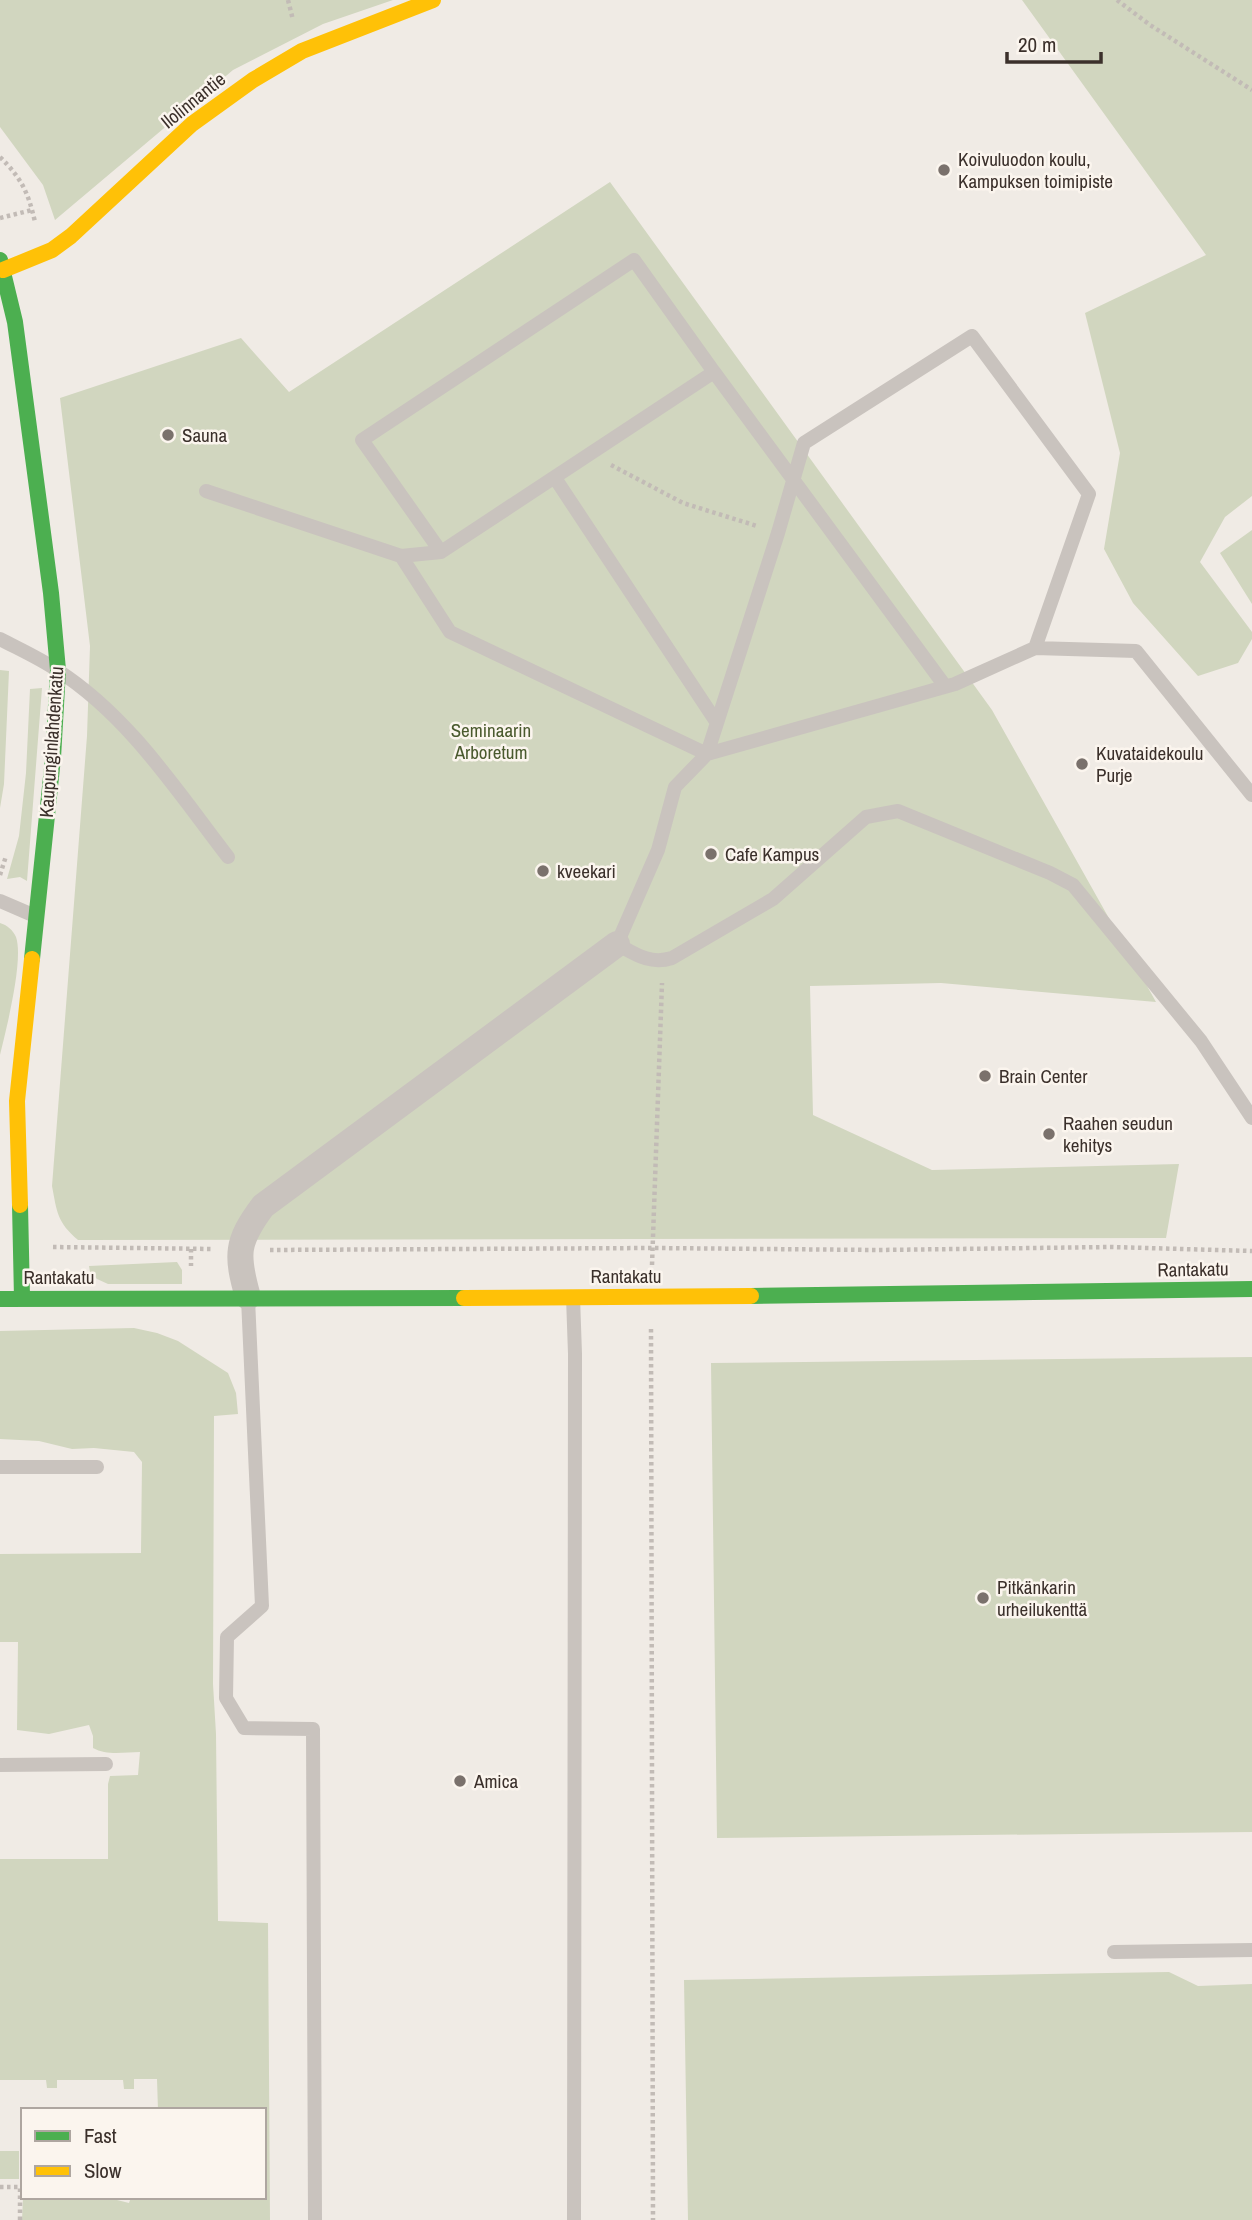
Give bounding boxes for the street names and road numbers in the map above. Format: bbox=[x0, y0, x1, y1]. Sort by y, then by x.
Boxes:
street label: Ilolinnantie bbox=[155, 66, 231, 134]
street label: Kaupunginlahdenkatu bbox=[33, 665, 69, 819]
street label: Rantakatu bbox=[1157, 1255, 1229, 1283]
street label: Rantakatu bbox=[590, 1263, 662, 1289]
street label: Rantakatu bbox=[23, 1264, 95, 1290]

